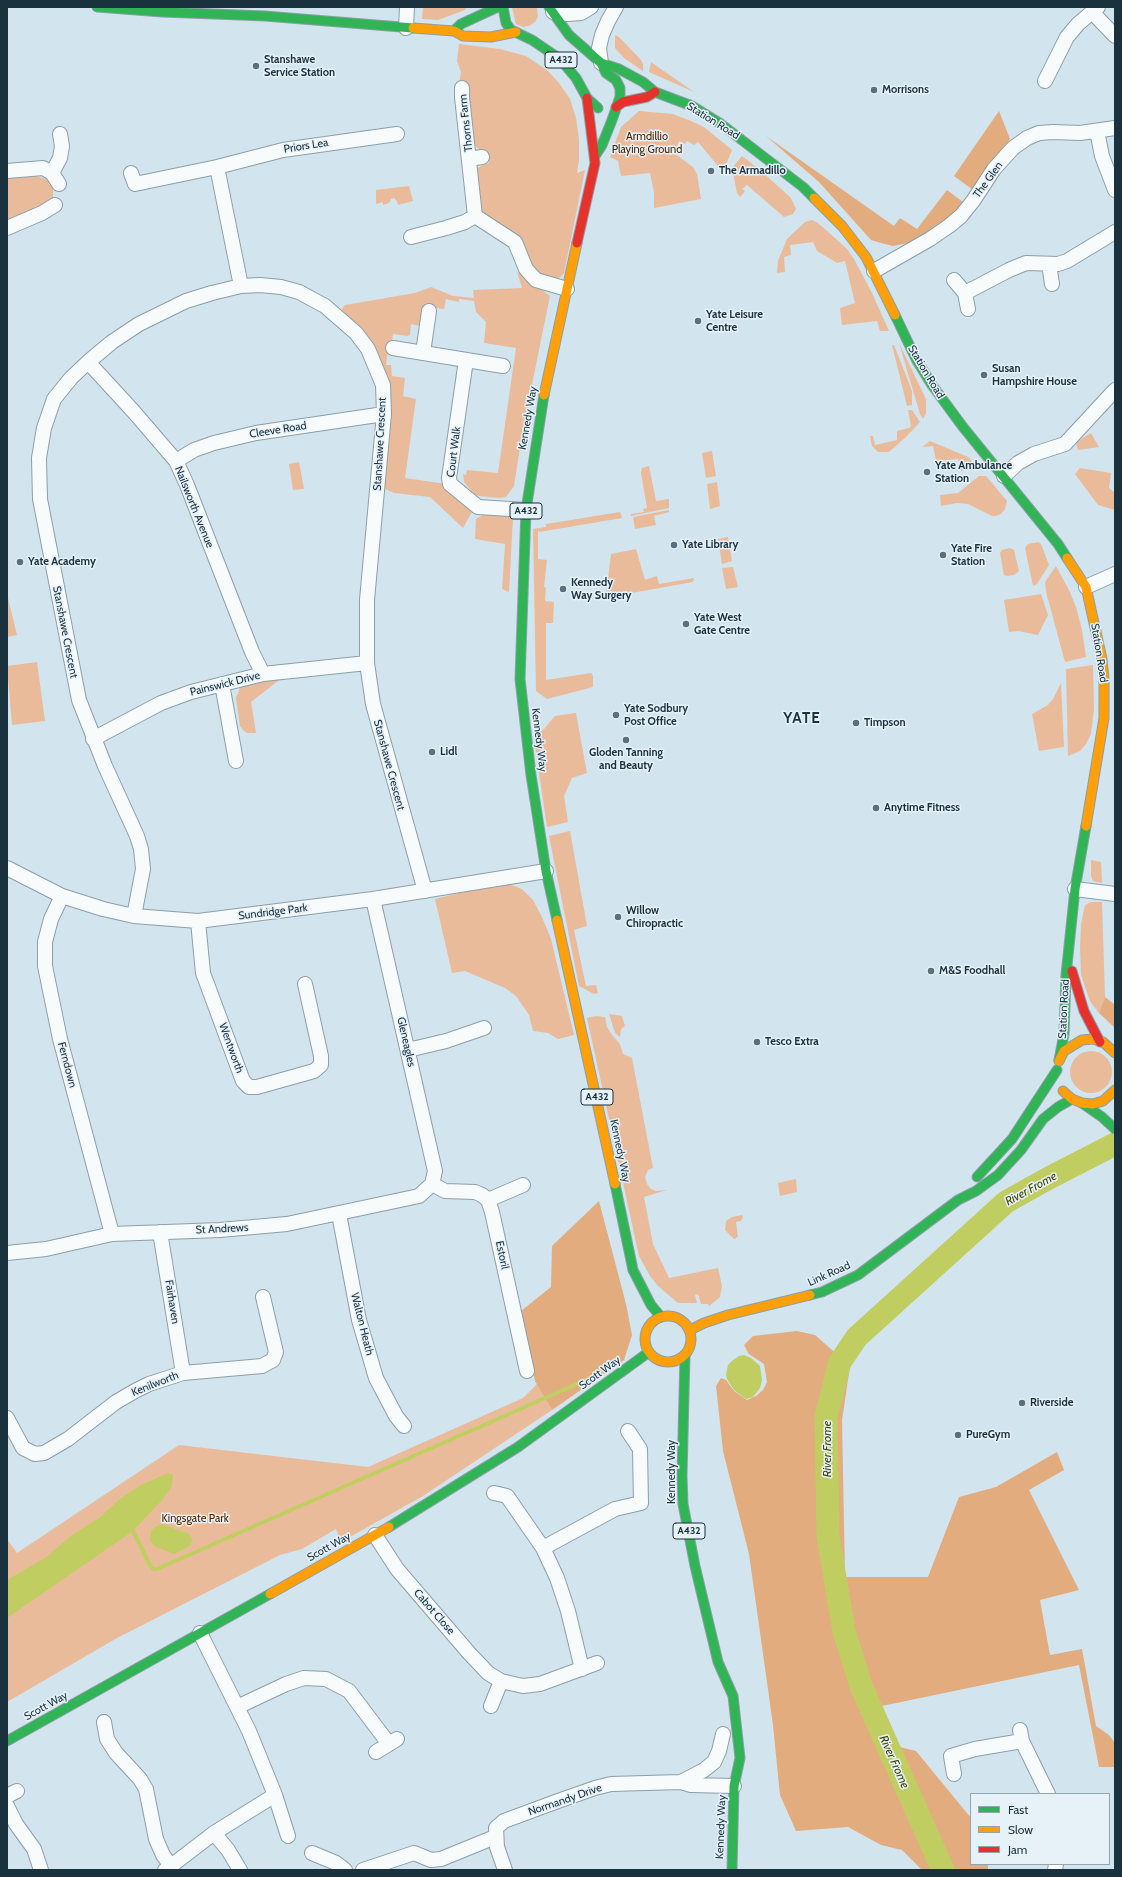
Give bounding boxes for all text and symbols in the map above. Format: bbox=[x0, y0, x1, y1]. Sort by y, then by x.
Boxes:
road number: A432 bbox=[545, 52, 577, 68]
place label: Stanshawe Service Station bbox=[264, 53, 335, 79]
marker: Stanshawe Service Station bbox=[251, 61, 261, 71]
place label: Morrisons bbox=[882, 83, 929, 97]
marker: Morrisons bbox=[869, 85, 879, 95]
street label: Thorns Farm bbox=[456, 93, 476, 153]
street label: Station Road bbox=[684, 100, 742, 142]
park label: Armdillio Playing Ground bbox=[612, 130, 682, 156]
street label: Priors Lea bbox=[283, 136, 329, 156]
street label: The Glen bbox=[970, 159, 1006, 201]
place label: The Armadillo bbox=[719, 164, 786, 178]
marker: The Armadillo bbox=[706, 166, 716, 176]
place label: Yate Leisure Centre bbox=[706, 308, 763, 334]
marker: Yate Leisure Centre bbox=[693, 316, 703, 326]
street label: Station Road bbox=[905, 343, 947, 401]
place label: Susan Hampshire House bbox=[992, 362, 1077, 388]
marker: Susan Hampshire House bbox=[979, 370, 989, 380]
street label: Kennedy Way bbox=[516, 385, 540, 451]
street label: Stanshawe Crescent bbox=[371, 397, 389, 491]
street label: Cleeve Road bbox=[248, 419, 308, 441]
street label: Court Walk bbox=[444, 426, 464, 478]
place label: Yate Ambulance Station bbox=[935, 459, 1012, 485]
street label: Nailsworth Avenue bbox=[172, 464, 216, 550]
marker: Yate Ambulance Station bbox=[922, 467, 932, 477]
road number: A432 bbox=[510, 503, 542, 519]
place label: Yate Library bbox=[682, 538, 738, 552]
marker: Yate Library bbox=[669, 540, 679, 550]
place label: Yate Fire Station bbox=[951, 542, 992, 568]
marker: Yate Fire Station bbox=[938, 550, 948, 560]
place label: Yate Academy bbox=[28, 555, 96, 569]
marker: Yate Academy bbox=[15, 557, 25, 567]
place label: Kennedy Way Surgery bbox=[571, 576, 631, 602]
marker: Kennedy Way Surgery bbox=[558, 584, 568, 594]
street label: Stanshawe Crescent bbox=[50, 585, 80, 679]
place label: Yate West Gate Centre bbox=[694, 611, 750, 637]
marker: Yate West Gate Centre bbox=[681, 619, 691, 629]
street label: Station Road bbox=[1088, 622, 1110, 684]
street label: Painswick Drive bbox=[189, 669, 261, 699]
place label: Yate Sodbury Post Office bbox=[624, 702, 688, 728]
street label: Kennedy Way bbox=[529, 707, 549, 773]
marker: Yate Sodbury Post Office bbox=[611, 710, 621, 720]
district label: YATE bbox=[783, 710, 821, 728]
place label: Timpson bbox=[864, 716, 905, 730]
street label: Stanshawe Crescent bbox=[371, 718, 407, 812]
marker: Timpson bbox=[851, 718, 861, 728]
marker: Gloden Tanning and Beauty bbox=[621, 735, 631, 745]
place label: Lidl bbox=[440, 745, 457, 759]
place label: Gloden Tanning and Beauty bbox=[589, 746, 663, 772]
marker: Lidl bbox=[427, 747, 437, 757]
place label: Anytime Fitness bbox=[884, 801, 960, 815]
marker: Anytime Fitness bbox=[871, 803, 881, 813]
street label: Sundridge Park bbox=[238, 901, 308, 923]
place label: Willow Chiropractic bbox=[626, 904, 683, 930]
marker: Willow Chiropractic bbox=[613, 912, 623, 922]
place label: M&S Foodhall bbox=[939, 964, 1005, 978]
marker: M&S Foodhall bbox=[926, 966, 936, 976]
street label: Station Road bbox=[1056, 979, 1072, 1039]
street label: Gleneagles bbox=[394, 1016, 418, 1068]
street label: Wentworth bbox=[216, 1021, 246, 1075]
place label: Tesco Extra bbox=[765, 1035, 819, 1049]
marker: Tesco Extra bbox=[752, 1037, 762, 1047]
street label: Ferndown bbox=[55, 1041, 79, 1089]
road number: A432 bbox=[581, 1089, 613, 1105]
street label: Kennedy Way bbox=[607, 1118, 633, 1184]
water label: River Frome bbox=[1003, 1169, 1059, 1209]
street label: St Andrews bbox=[195, 1221, 249, 1237]
street label: Estoril bbox=[493, 1240, 511, 1270]
street label: Link Road bbox=[806, 1259, 852, 1289]
street label: Fairhaven bbox=[162, 1279, 182, 1325]
street label: Walton Heath bbox=[348, 1291, 376, 1357]
street label: Scott Way bbox=[577, 1354, 623, 1392]
street label: Kenilworth bbox=[130, 1369, 180, 1399]
place label: Riverside bbox=[1030, 1396, 1073, 1410]
marker: Riverside bbox=[1017, 1398, 1027, 1408]
water label: River Frome bbox=[820, 1421, 834, 1477]
place label: PureGym bbox=[966, 1428, 1010, 1442]
marker: PureGym bbox=[953, 1430, 963, 1440]
street label: Kennedy Way bbox=[665, 1440, 679, 1504]
park label: Kingsgate Park bbox=[161, 1512, 229, 1526]
road number: A432 bbox=[673, 1523, 705, 1539]
street label: Scott Way bbox=[305, 1530, 353, 1564]
street label: Cabot Close bbox=[411, 1587, 457, 1637]
street label: Scott Way bbox=[22, 1689, 70, 1723]
water label: River Frome bbox=[876, 1733, 912, 1791]
street label: Normandy Drive bbox=[526, 1781, 604, 1819]
legend bbox=[970, 1793, 1110, 1865]
street label: Kennedy Way bbox=[713, 1795, 729, 1859]
text: Fast bbox=[1008, 1802, 1028, 1817]
text: Slow bbox=[1008, 1822, 1033, 1837]
text: Jam bbox=[1008, 1842, 1027, 1857]

